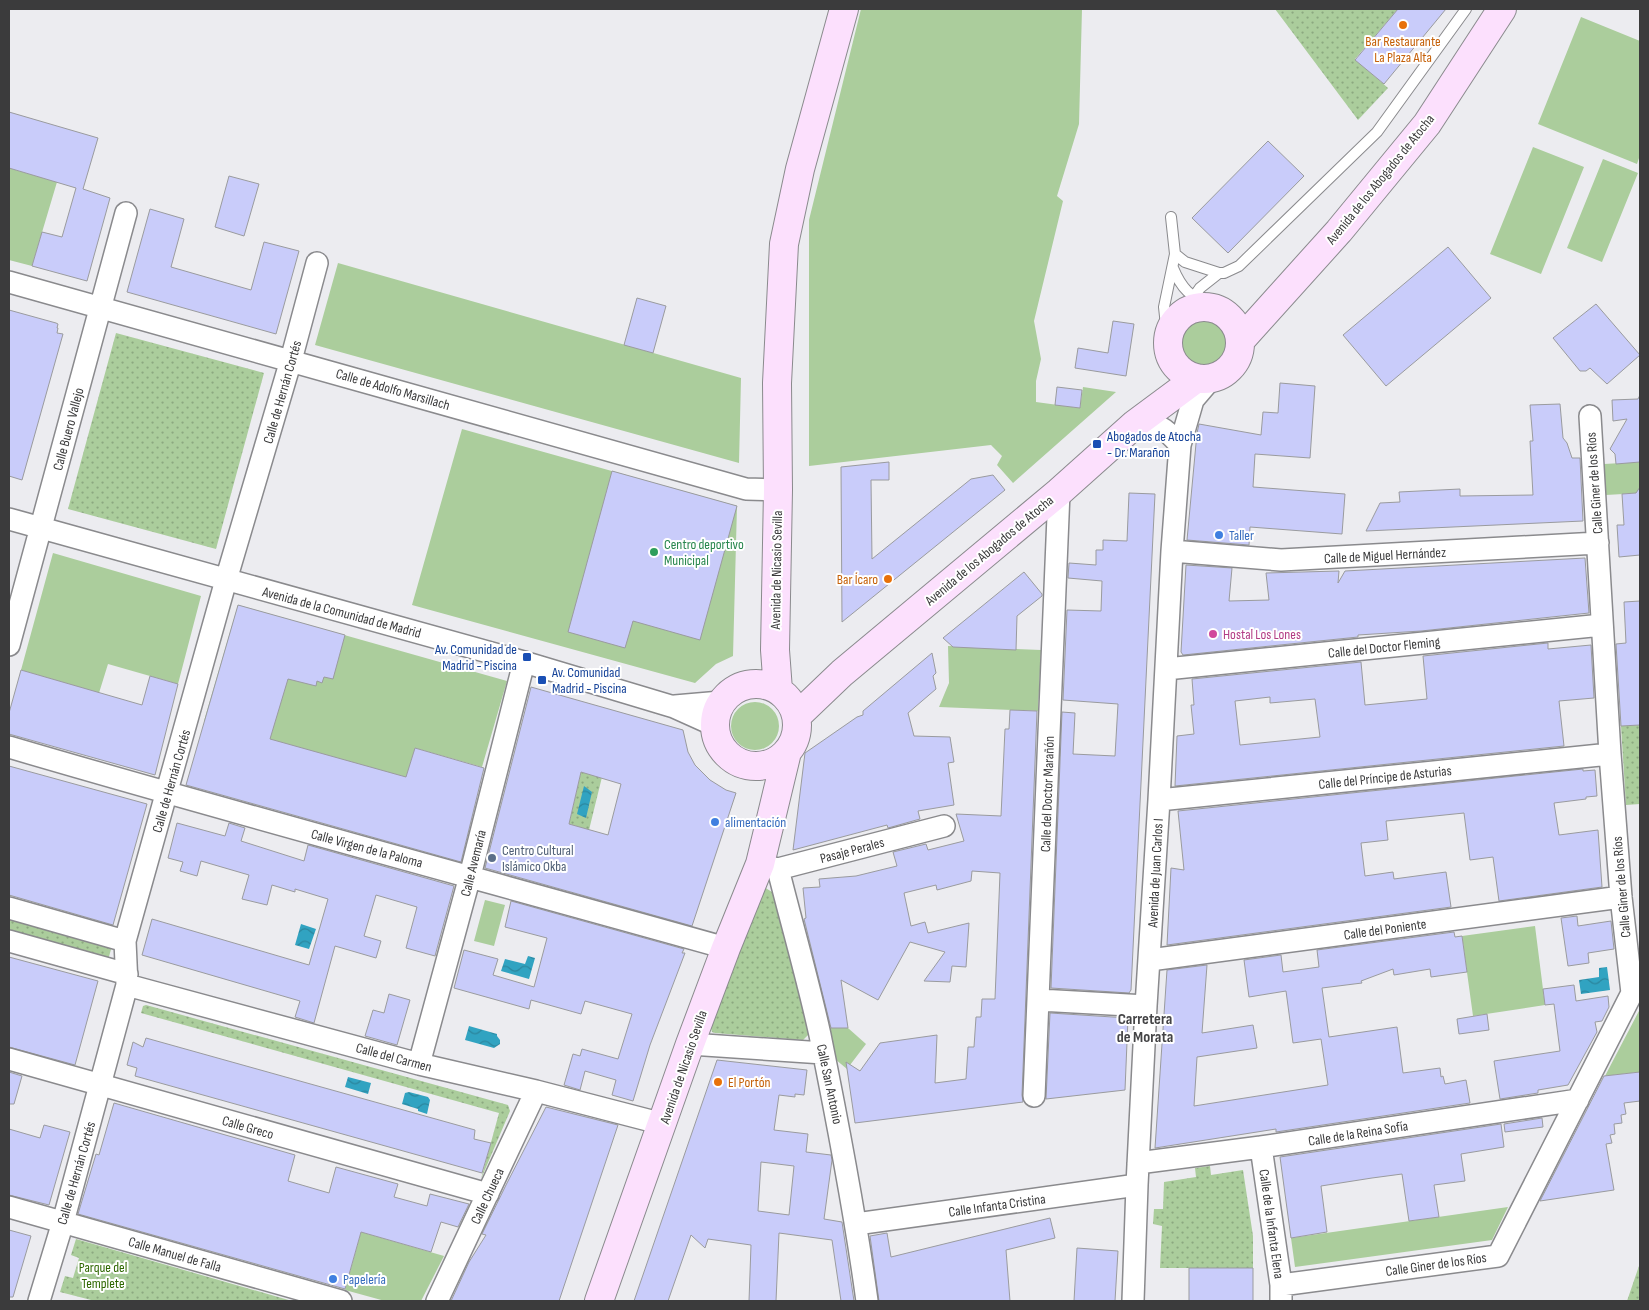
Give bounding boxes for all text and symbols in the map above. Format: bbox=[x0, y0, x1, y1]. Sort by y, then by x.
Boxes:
marker: Bar Restaurante La Plaza Alta bbox=[1397, 19, 1409, 31]
place label: Bar Restaurante La Plaza Alta bbox=[1365, 33, 1441, 66]
street label: Avenida de los Abogados de Atocha bbox=[1322, 111, 1438, 248]
street label: Calle de Hernán Cortés bbox=[260, 339, 305, 446]
street label: Calle de Adolfo Marsillach bbox=[334, 365, 452, 414]
street label: Calle Buero Vallejo bbox=[49, 386, 88, 472]
place label: Abogados de Atocha - Dr. Marañon bbox=[1106, 428, 1201, 461]
street label: Calle Giner de los Ríos bbox=[1582, 432, 1607, 534]
marker: Abogados de Atocha - Dr. Marañon bbox=[1091, 438, 1103, 450]
street label: Avenida de los Abogados de Atocha bbox=[921, 492, 1057, 610]
street label: Avenida de Nicasio Sevilla bbox=[767, 510, 786, 631]
place label: Taller bbox=[1229, 527, 1254, 544]
marker: Taller bbox=[1213, 529, 1225, 541]
place label: Centro deportivo Municipal bbox=[664, 536, 744, 569]
street label: Calle de Miguel Hernández bbox=[1324, 544, 1446, 567]
marker: Centro deportivo Municipal bbox=[648, 546, 660, 558]
place label: Bar Ícaro bbox=[837, 571, 878, 588]
marker: Bar Ícaro bbox=[882, 573, 894, 585]
street label: Avenida de la Comunidad de Madrid bbox=[260, 583, 423, 642]
place label: Hostal Los Lones bbox=[1223, 626, 1301, 643]
marker: Hostal Los Lones bbox=[1207, 628, 1219, 640]
street label: Calle del Doctor Fleming bbox=[1327, 633, 1441, 662]
place label: Av. Comunidad de Madrid - Piscina bbox=[434, 641, 517, 674]
marker: Av. Comunidad de Madrid - Piscina bbox=[521, 651, 533, 663]
place label: Av. Comunidad Madrid - Piscina bbox=[551, 664, 627, 697]
marker: Av. Comunidad Madrid - Piscina bbox=[536, 674, 548, 686]
street label: Calle de Hernán Cortés bbox=[149, 728, 194, 835]
street label: Calle del Doctor Marañón bbox=[1037, 736, 1058, 852]
street label: Calle del Príncipe de Asturias bbox=[1318, 762, 1452, 793]
place label: alimentación bbox=[725, 814, 786, 831]
marker: alimentación bbox=[709, 816, 721, 828]
street label: Avenida de Juan Carlos I bbox=[1144, 818, 1167, 929]
street label: Calle Virgen de la Paloma bbox=[309, 825, 424, 872]
street label: Calle Avemaría bbox=[457, 828, 490, 898]
street label: Pasaje Perales bbox=[818, 834, 886, 867]
street label: Calle Giner de los Ríos bbox=[1609, 836, 1634, 938]
place label: Centro Cultural Islámico Okba bbox=[502, 842, 574, 875]
marker: Centro Cultural Islámico Okba bbox=[486, 852, 498, 864]
street label: Calle del Poniente bbox=[1343, 915, 1427, 944]
street label: Avenida de Nicasio Sevilla bbox=[656, 1008, 711, 1127]
district label: Carretera de Morata bbox=[1117, 1010, 1173, 1047]
street label: Calle del Carmen bbox=[354, 1039, 434, 1076]
street label: Calle San Antonio bbox=[813, 1043, 846, 1126]
place label: El Portón bbox=[728, 1074, 770, 1091]
marker: El Portón bbox=[712, 1076, 724, 1088]
street label: Calle Greco bbox=[220, 1112, 276, 1143]
street label: Calle de la Reina Sofía bbox=[1307, 1117, 1409, 1150]
street label: Calle de Hernán Cortés bbox=[54, 1120, 99, 1227]
street label: Calle Chueca bbox=[467, 1165, 508, 1227]
street label: Calle de la Infanta Elena bbox=[1255, 1168, 1288, 1280]
street label: Calle Infanta Cristina bbox=[948, 1190, 1047, 1221]
street label: Calle Manuel de Falla bbox=[126, 1233, 223, 1276]
street label: Calle Giner de los Ríos bbox=[1384, 1249, 1488, 1280]
park label: Parque del Templete bbox=[79, 1259, 127, 1292]
place label: Papelería bbox=[343, 1271, 386, 1288]
marker: Papelería bbox=[327, 1273, 339, 1285]

